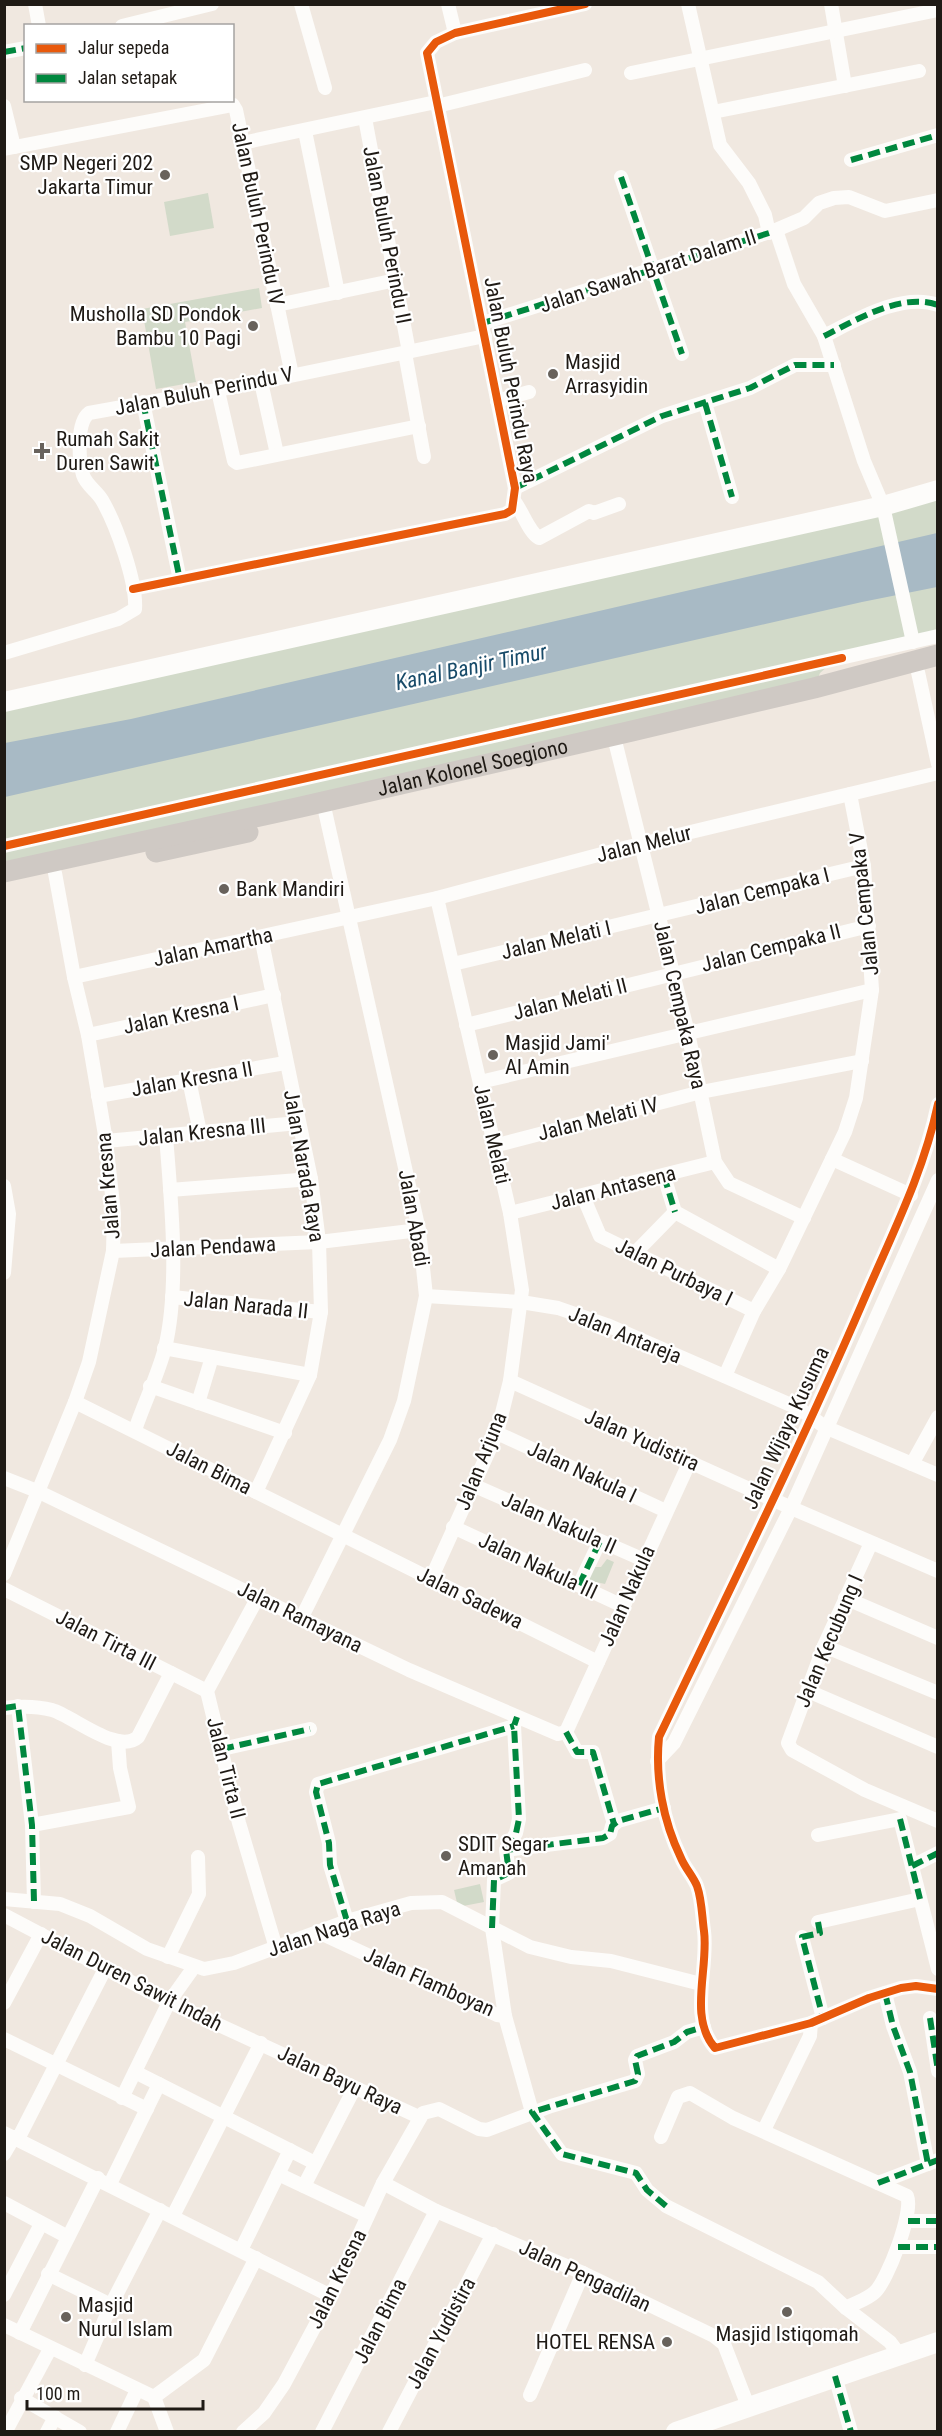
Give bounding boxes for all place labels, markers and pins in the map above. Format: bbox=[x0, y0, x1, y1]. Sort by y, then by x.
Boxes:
place label: SMP Negeri 202 Jakarta Timur bbox=[20, 151, 153, 199]
marker: SMP Negeri 202 Jakarta Timur bbox=[158, 168, 172, 182]
place label: Musholla SD Pondok Bambu 10 Pagi bbox=[70, 302, 242, 350]
marker: Musholla SD Pondok Bambu 10 Pagi bbox=[246, 319, 260, 333]
place label: Masjid Arrasyidin bbox=[565, 350, 648, 398]
marker: Masjid Arrasyidin bbox=[546, 367, 560, 381]
place label: Rumah Sakit Duren Sawit bbox=[56, 427, 160, 475]
marker: Rumah Sakit Duren Sawit bbox=[33, 442, 51, 460]
place label: Bank Mandiri bbox=[236, 877, 345, 901]
marker: Bank Mandiri bbox=[217, 882, 231, 896]
place label: Masjid Jami' Al Amin bbox=[505, 1031, 610, 1079]
marker: Masjid Jami' Al Amin bbox=[486, 1048, 500, 1062]
place label: SDIT Segar Amanah bbox=[458, 1832, 549, 1880]
marker: SDIT Segar Amanah bbox=[439, 1849, 453, 1863]
place label: Masjid Nurul Islam bbox=[78, 2293, 173, 2341]
marker: Masjid Istiqomah bbox=[780, 2305, 794, 2319]
marker: Masjid Nurul Islam bbox=[59, 2310, 73, 2324]
place label: Masjid Istiqomah bbox=[715, 2322, 859, 2346]
place label: HOTEL RENSA bbox=[536, 2330, 655, 2354]
marker: HOTEL RENSA bbox=[660, 2335, 674, 2349]

